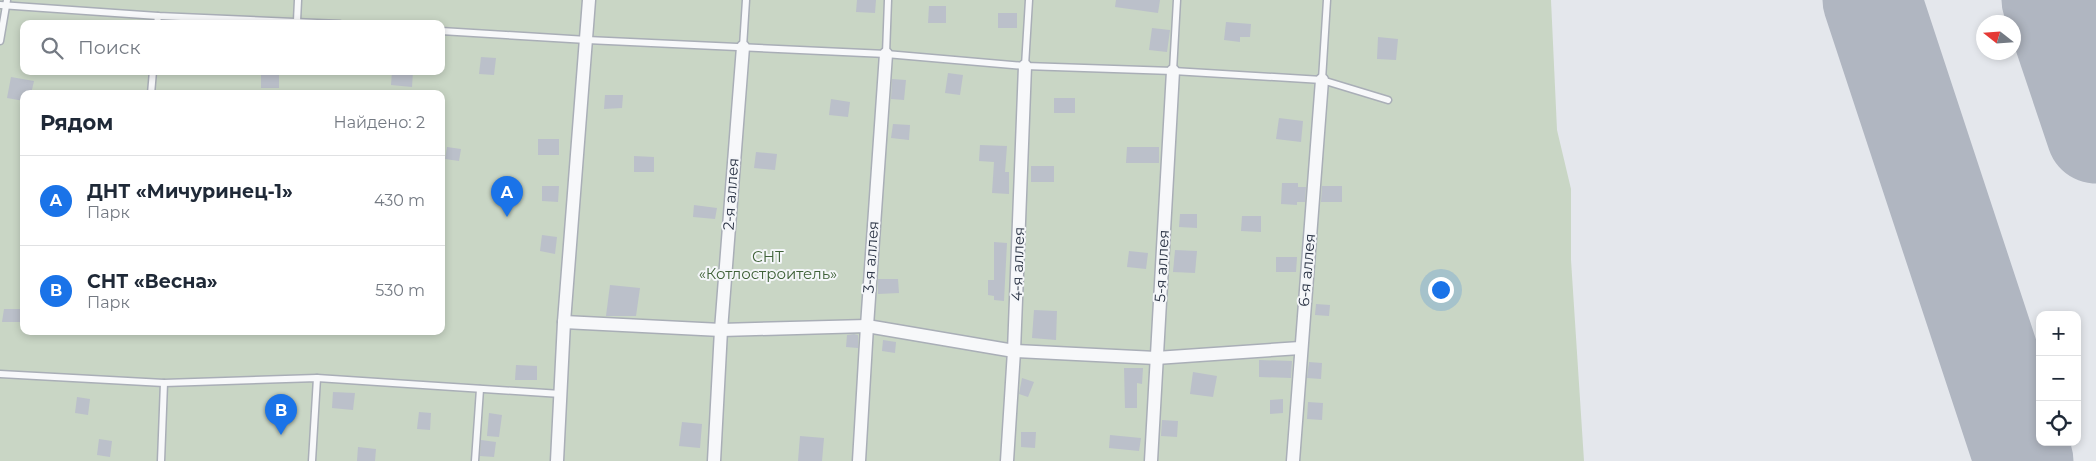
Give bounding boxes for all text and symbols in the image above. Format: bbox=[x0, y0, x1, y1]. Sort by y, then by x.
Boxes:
north arrow bbox=[1976, 15, 2021, 60]
search box bbox=[20, 20, 445, 75]
icon: search bbox=[38, 34, 66, 62]
text: Поиск bbox=[78, 36, 141, 59]
text: Рядом bbox=[40, 110, 113, 135]
text: Найдено: 2 bbox=[334, 113, 425, 132]
street label: 2-я аллея bbox=[718, 157, 743, 231]
pin: A bbox=[491, 176, 523, 217]
text: ДНТ «Мичуринец-1» bbox=[87, 180, 293, 203]
text: A bbox=[50, 191, 62, 210]
text: 430 m bbox=[374, 191, 425, 210]
text: Парк bbox=[87, 203, 130, 222]
street label: 3-я аллея bbox=[858, 220, 883, 294]
street label: 4-я аллея bbox=[1007, 227, 1028, 301]
street label: 5-я аллея bbox=[1150, 229, 1173, 303]
street label: 6-я аллея bbox=[1294, 233, 1319, 307]
park label: СНТ «Котлостроитель» bbox=[699, 247, 837, 283]
text: СНТ «Весна» bbox=[87, 270, 218, 293]
your location bbox=[1428, 277, 1454, 303]
text: B bbox=[50, 281, 62, 300]
text: 530 m bbox=[375, 281, 425, 300]
text: Парк bbox=[87, 293, 130, 312]
map controls bbox=[2036, 311, 2081, 446]
button: + bbox=[2036, 311, 2081, 356]
button: − bbox=[2036, 356, 2081, 401]
pin: B bbox=[265, 394, 297, 435]
button: locate bbox=[2036, 401, 2081, 446]

